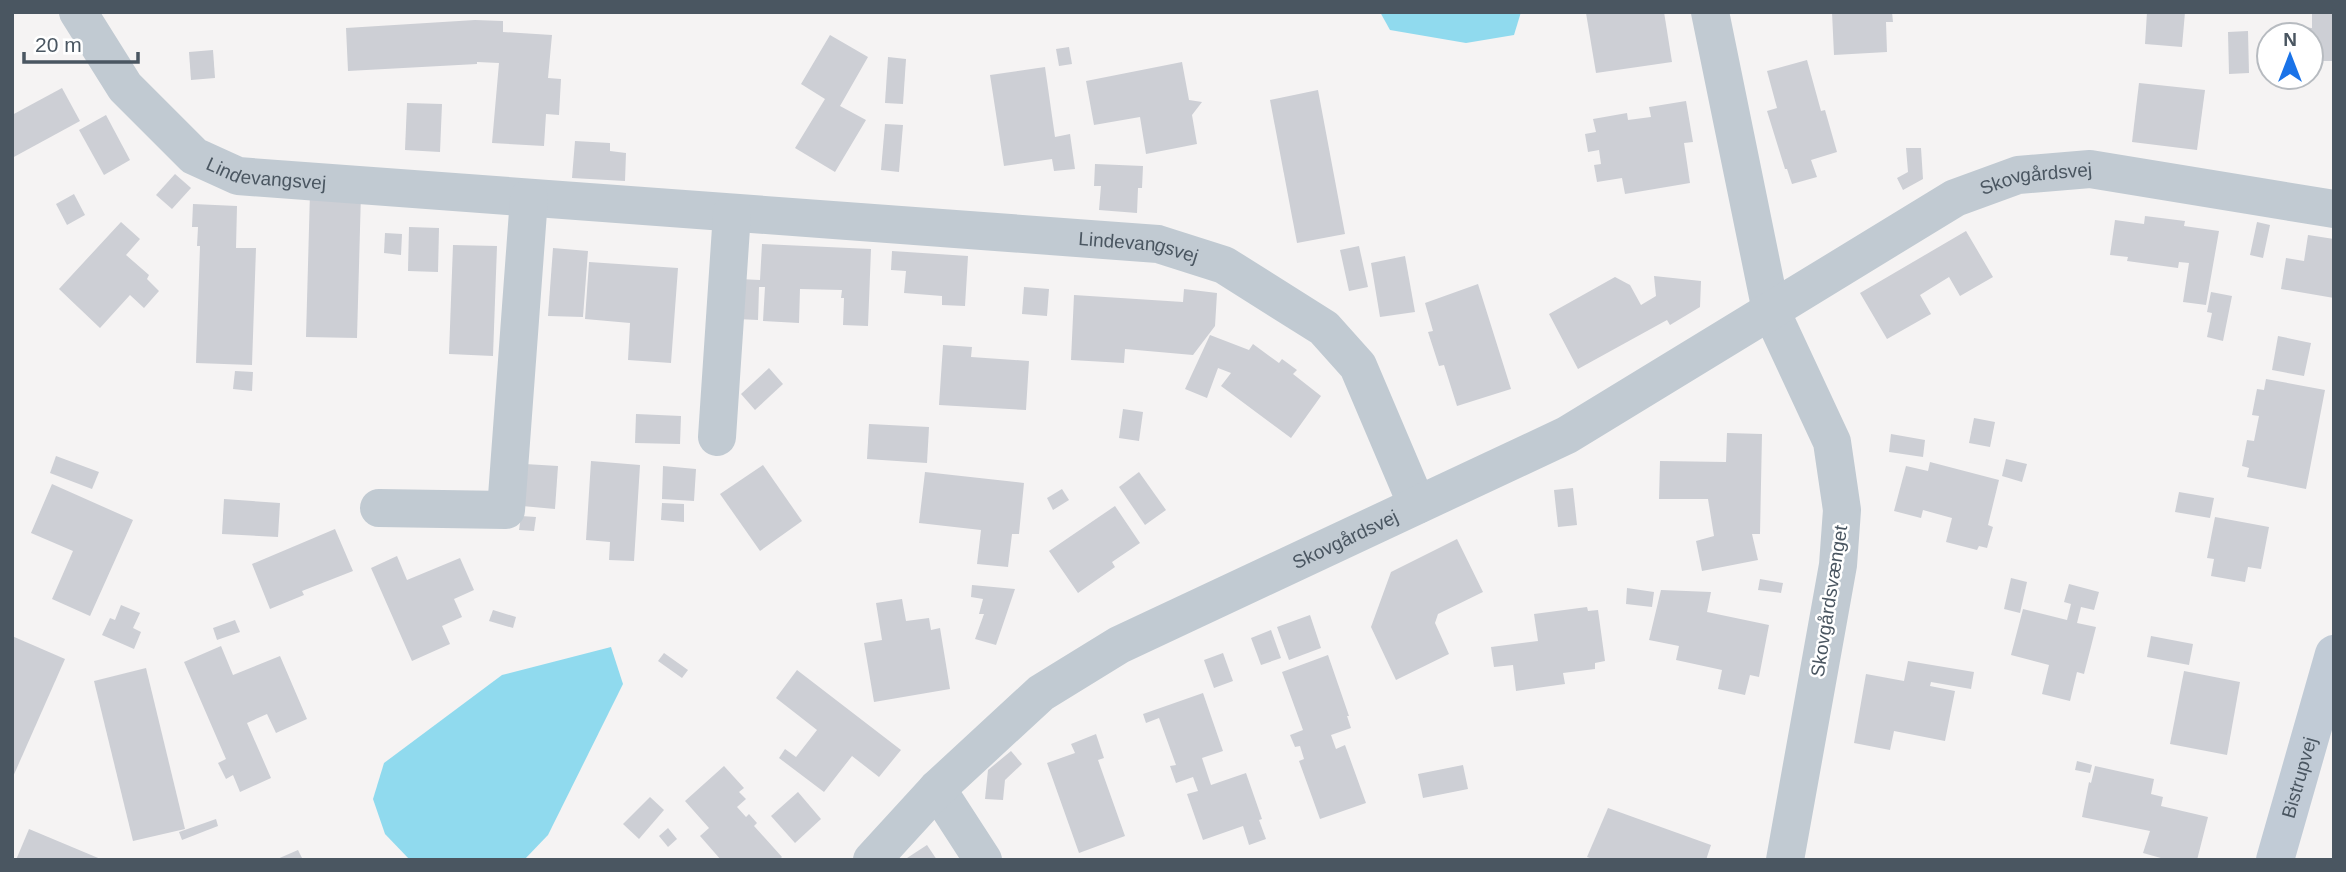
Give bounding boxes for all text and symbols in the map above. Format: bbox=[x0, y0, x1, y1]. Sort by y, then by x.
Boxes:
scale bar bbox=[24, 21, 138, 65]
north arrow bbox=[2255, 21, 2325, 91]
text: N bbox=[2283, 29, 2297, 50]
text: 20 m bbox=[35, 33, 82, 56]
street label: Lindevangsvej bbox=[203, 153, 327, 193]
street label: Skovgårdsvej bbox=[1977, 158, 2093, 199]
street label: Lindevangsvej bbox=[1078, 228, 1201, 267]
street label: Skovgårdsvej bbox=[1289, 505, 1401, 573]
street label: Skovgårdsvænget bbox=[1807, 523, 1851, 678]
street label: Bistrupvej bbox=[2277, 734, 2320, 820]

